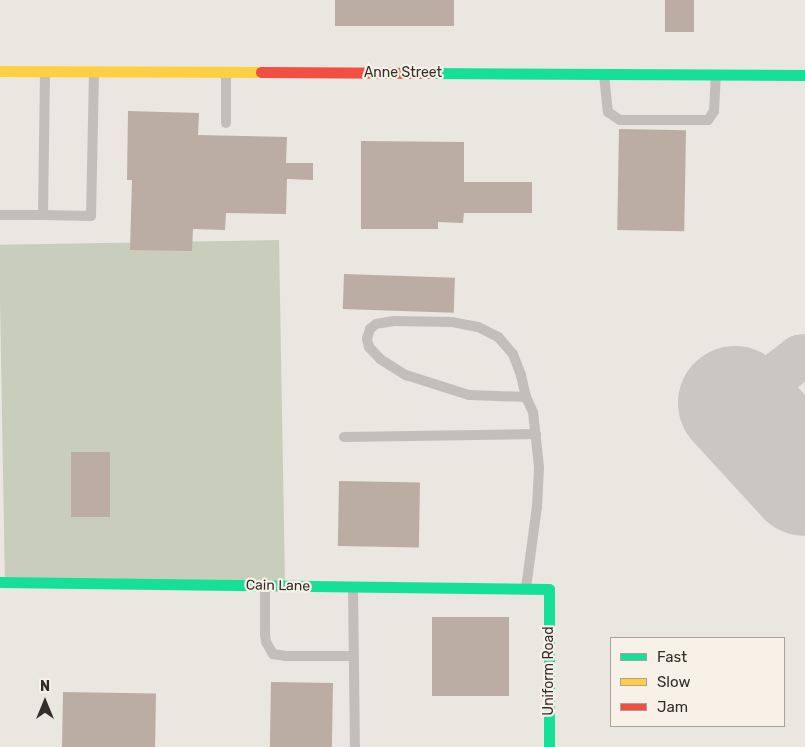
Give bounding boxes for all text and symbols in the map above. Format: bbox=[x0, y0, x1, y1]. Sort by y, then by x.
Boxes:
street label: Anne Street bbox=[364, 65, 442, 81]
street label: Cain Lane bbox=[246, 577, 310, 595]
street label: Uniform Road bbox=[541, 626, 557, 716]
legend bbox=[610, 637, 785, 727]
text: Fast bbox=[657, 648, 687, 666]
text: Slow bbox=[657, 673, 690, 691]
north arrow bbox=[20, 677, 70, 727]
text: N bbox=[40, 678, 50, 695]
text: Jam bbox=[657, 698, 688, 716]

